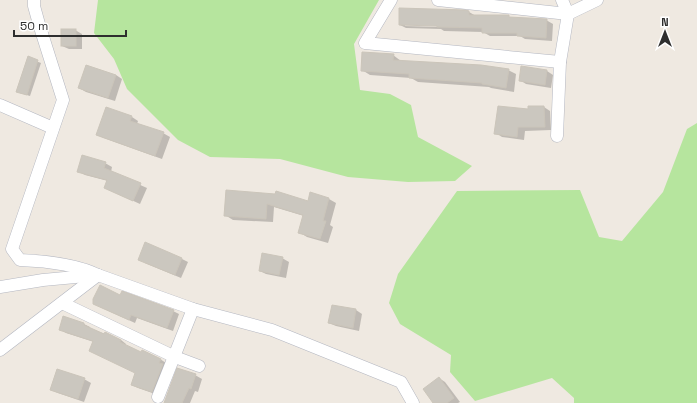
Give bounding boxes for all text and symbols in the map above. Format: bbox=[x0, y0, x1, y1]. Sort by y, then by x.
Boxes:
scale bar bbox=[14, 12, 126, 38]
north arrow bbox=[645, 12, 685, 52]
text: N bbox=[661, 15, 669, 29]
text: 50 m bbox=[20, 18, 48, 34]

